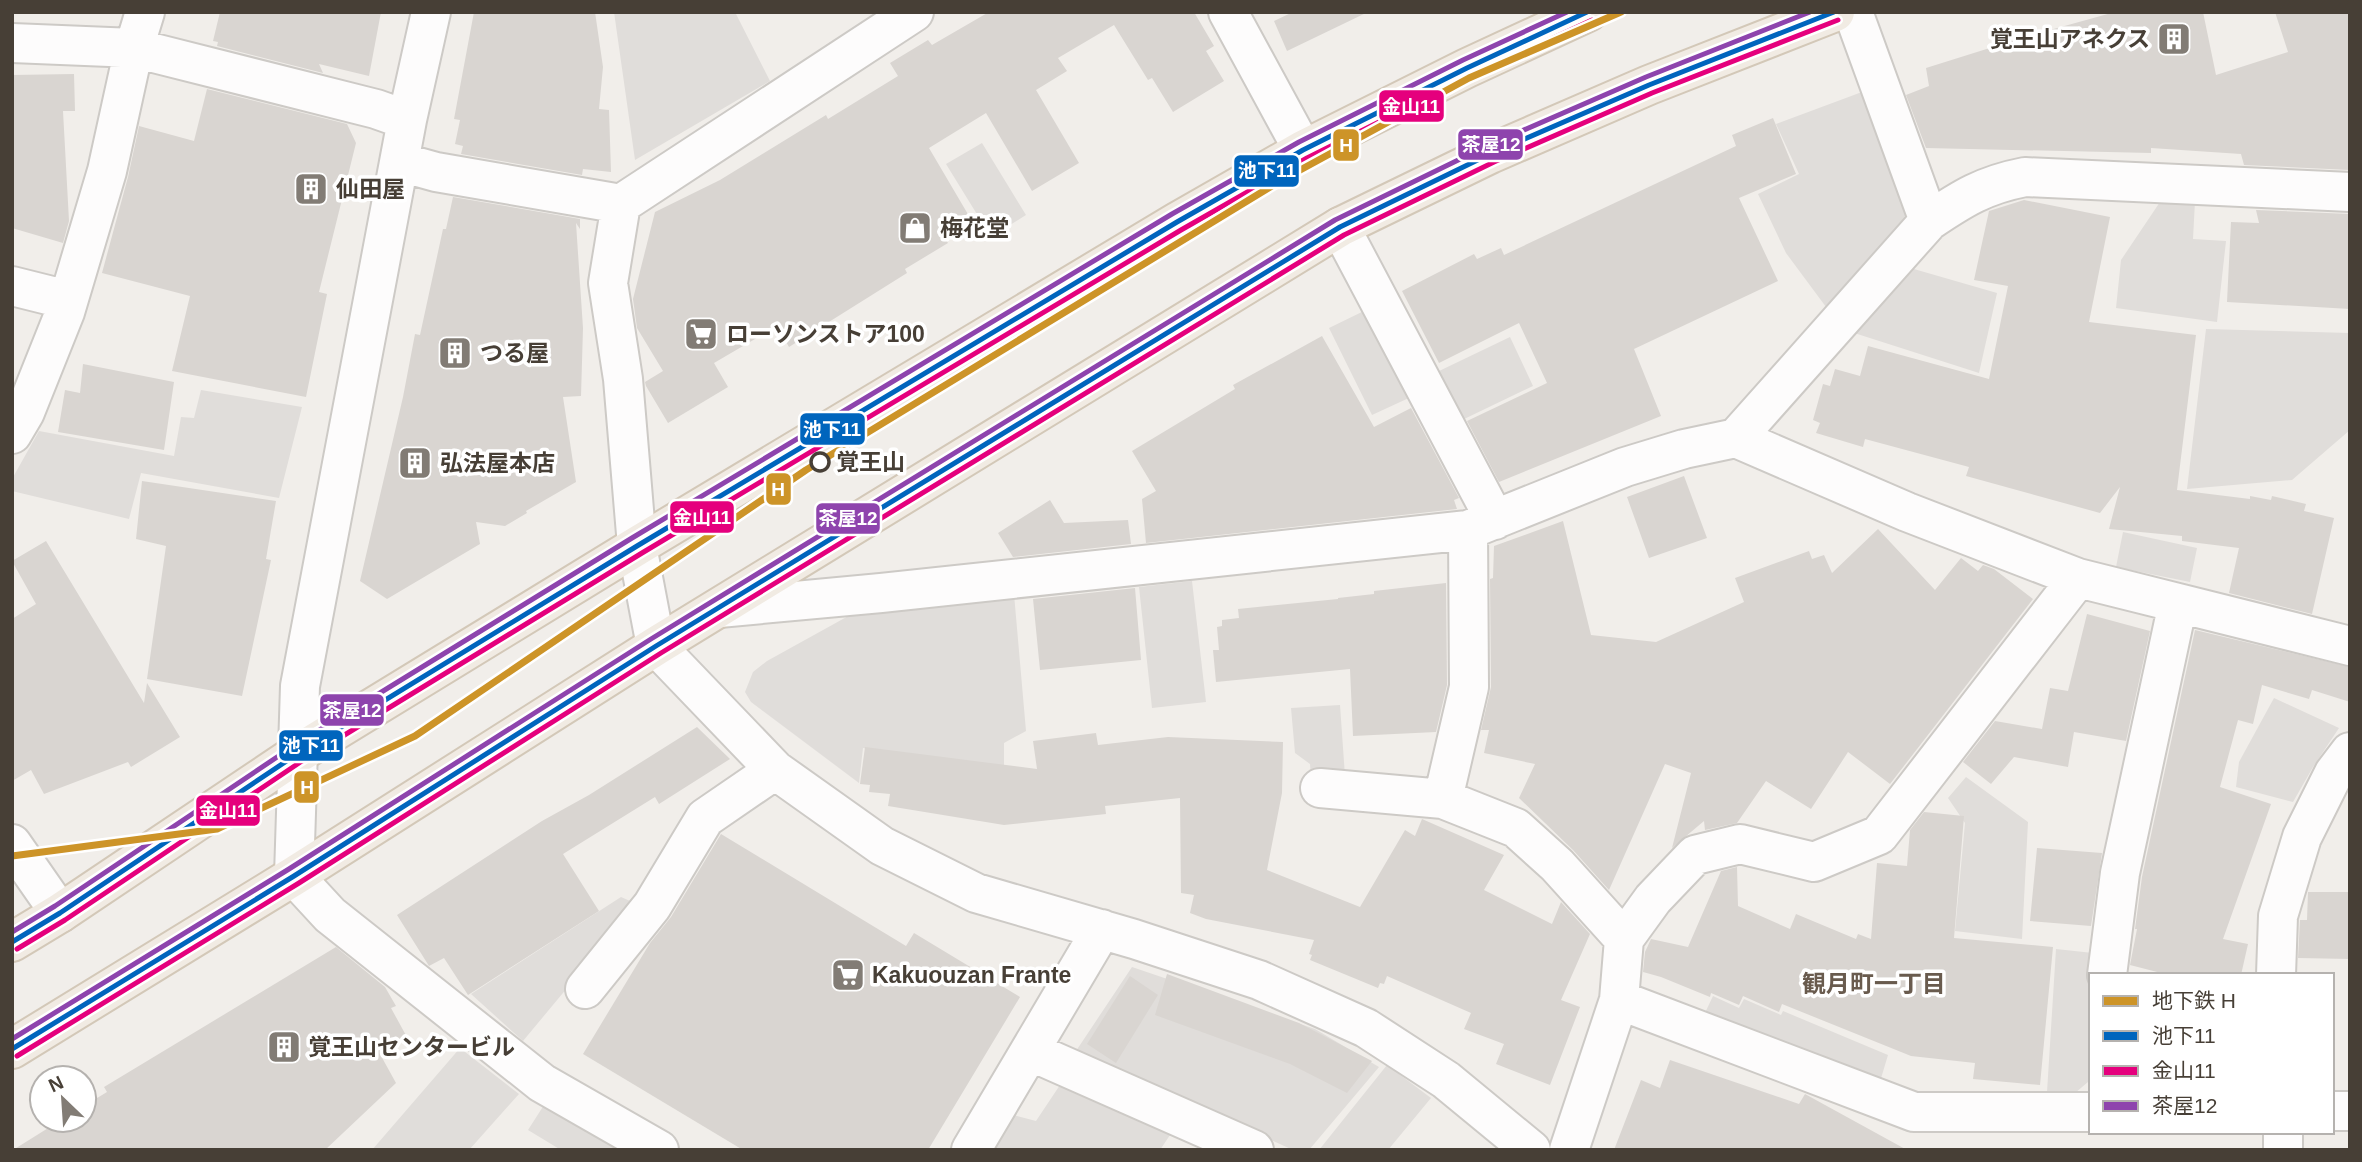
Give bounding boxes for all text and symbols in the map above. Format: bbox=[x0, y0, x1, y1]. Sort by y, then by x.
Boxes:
building icon: 覚王山アネクス bbox=[2155, 20, 2193, 58]
place label: 覚王山アネクス bbox=[1990, 26, 2150, 52]
line badge: 金山11 bbox=[1378, 89, 1445, 123]
text: 金山11 bbox=[1382, 96, 1440, 117]
line badge: H bbox=[1332, 128, 1360, 162]
line badge: 茶屋12 bbox=[1457, 128, 1524, 161]
text: 茶屋12 bbox=[1461, 134, 1521, 155]
text: H bbox=[1339, 135, 1353, 156]
line badge: 池下11 bbox=[1233, 154, 1300, 188]
text: 池下11 bbox=[1238, 160, 1296, 181]
building icon: 仙田屋 bbox=[292, 170, 330, 208]
place label: 仙田屋 bbox=[336, 176, 405, 202]
shop icon: 梅花堂 bbox=[896, 209, 934, 247]
place label: 梅花堂 bbox=[940, 215, 1009, 241]
supermarket icon: ローソンストア100 bbox=[682, 315, 720, 353]
place label: ローソンストア100 bbox=[726, 321, 925, 347]
building icon: つる屋 bbox=[436, 334, 474, 372]
place label: つる屋 bbox=[480, 340, 549, 366]
line badge: 池下11 bbox=[799, 412, 866, 446]
text: 池下11 bbox=[803, 419, 861, 440]
building icon: 弘法屋本店 bbox=[396, 444, 434, 482]
place label: 覚王山 bbox=[836, 449, 905, 475]
place label: 弘法屋本店 bbox=[440, 450, 555, 476]
marker: 覚王山 bbox=[810, 452, 830, 472]
line badge: H bbox=[765, 472, 792, 506]
text: H bbox=[771, 479, 785, 500]
line badge: 金山11 bbox=[669, 500, 735, 534]
line badge: 茶屋12 bbox=[815, 502, 881, 535]
text: 金山11 bbox=[673, 507, 731, 528]
text: 茶屋12 bbox=[818, 508, 878, 529]
line badge: 茶屋12 bbox=[319, 693, 385, 727]
text: 茶屋12 bbox=[322, 700, 382, 721]
line badge: 池下11 bbox=[278, 729, 344, 762]
text: 池下11 bbox=[282, 735, 340, 756]
line badge: H bbox=[293, 770, 320, 804]
text: H bbox=[300, 777, 314, 798]
line badge: 金山11 bbox=[195, 794, 261, 827]
text: 金山11 bbox=[199, 800, 257, 821]
supermarket icon: Kakuouzan Frante bbox=[829, 956, 867, 994]
place label: Kakuouzan Frante bbox=[872, 962, 1071, 988]
district label: 観月町一丁目 bbox=[1802, 970, 1946, 997]
legend bbox=[2089, 973, 2334, 1134]
text: 地下鉄 H bbox=[2152, 989, 2236, 1012]
text: 池下11 bbox=[2152, 1024, 2216, 1047]
building icon: 覚王山センタービル bbox=[265, 1028, 303, 1066]
place label: 覚王山センタービル bbox=[308, 1034, 515, 1060]
text: 金山11 bbox=[2152, 1059, 2216, 1082]
north arrow bbox=[28, 1064, 98, 1134]
text: N bbox=[45, 1072, 67, 1096]
text: 茶屋12 bbox=[2152, 1094, 2217, 1117]

